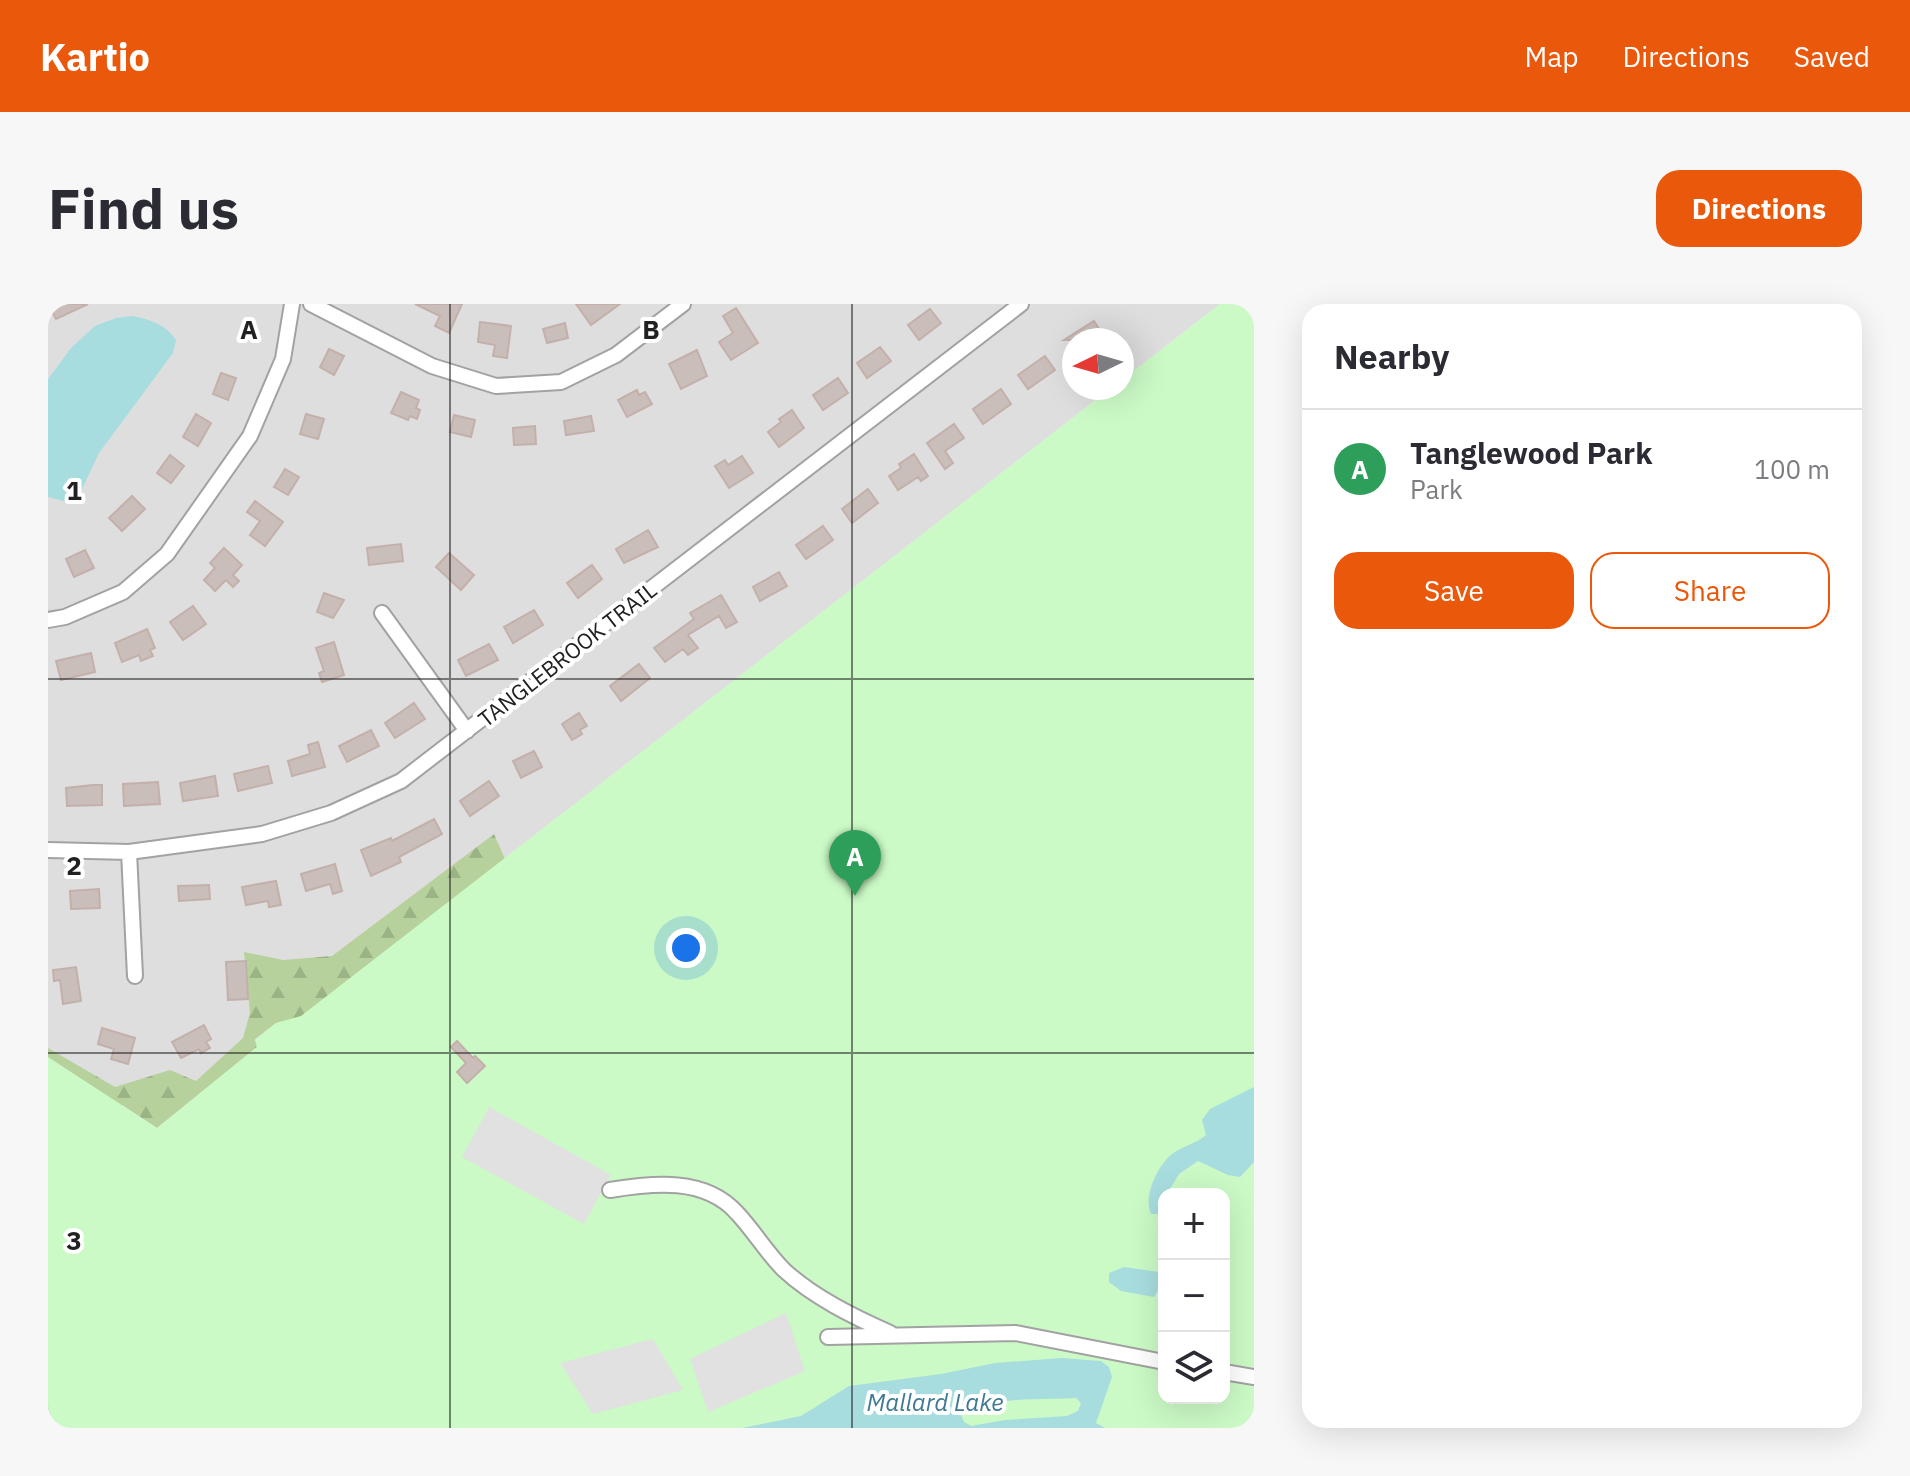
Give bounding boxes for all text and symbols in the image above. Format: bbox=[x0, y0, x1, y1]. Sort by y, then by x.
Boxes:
text: Kartio bbox=[40, 32, 150, 81]
text: Map bbox=[1524, 38, 1578, 75]
text: Directions bbox=[1622, 38, 1750, 75]
text: Saved bbox=[1794, 38, 1870, 75]
button: Directions bbox=[1656, 170, 1862, 247]
text: Find us bbox=[48, 172, 239, 244]
text: A bbox=[240, 312, 258, 346]
text: B bbox=[642, 312, 660, 346]
north arrow bbox=[1062, 328, 1134, 400]
text: Nearby bbox=[1334, 334, 1449, 378]
text: Tanglewood Park bbox=[1410, 433, 1653, 472]
text: A bbox=[1351, 452, 1369, 486]
text: 100 m bbox=[1754, 452, 1830, 486]
text: Park bbox=[1410, 472, 1463, 506]
text: 1 bbox=[66, 473, 82, 507]
button: Save bbox=[1334, 552, 1574, 629]
button: Share bbox=[1590, 552, 1830, 629]
street label: TANGLEBROOK TRAIL bbox=[472, 575, 662, 733]
pin: A bbox=[829, 830, 881, 896]
text: 2 bbox=[66, 848, 82, 882]
your location bbox=[666, 928, 706, 968]
map controls bbox=[1158, 1188, 1230, 1404]
button: + bbox=[1158, 1188, 1230, 1260]
text: 3 bbox=[66, 1223, 82, 1257]
button: − bbox=[1158, 1260, 1230, 1332]
button: layers bbox=[1158, 1332, 1230, 1404]
water label: Mallard Lake bbox=[867, 1386, 1003, 1418]

